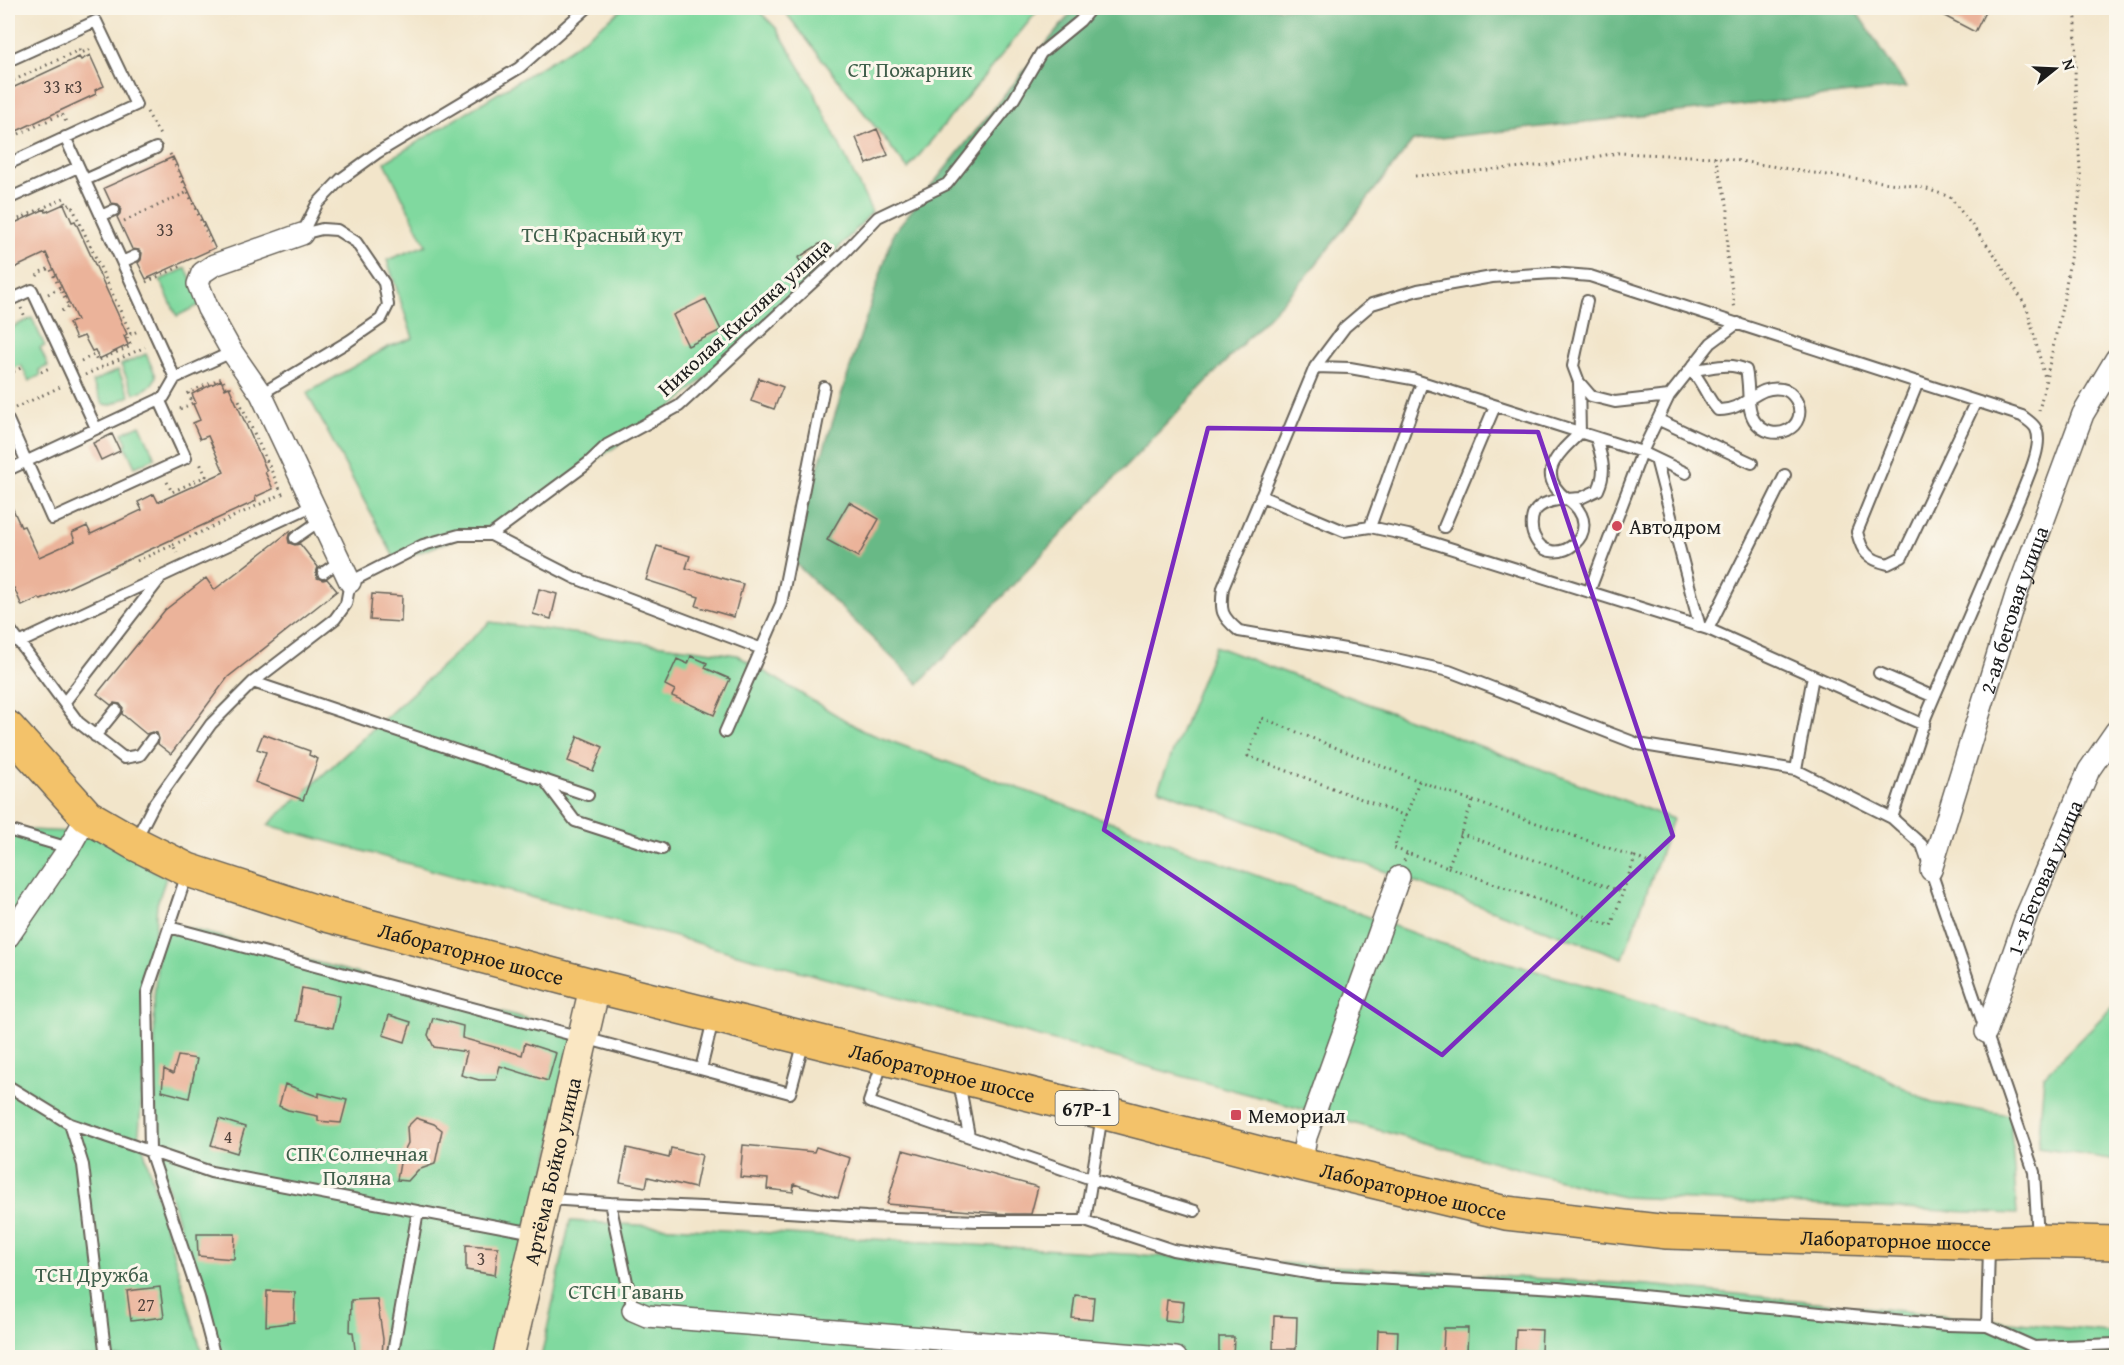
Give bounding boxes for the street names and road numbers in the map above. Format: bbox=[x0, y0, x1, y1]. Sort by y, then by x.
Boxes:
street label: Николая Кисляка улица bbox=[650, 230, 838, 404]
street label: 2-ая беговая улица bbox=[1971, 521, 2056, 697]
street label: 1-я Беговая улица bbox=[1998, 795, 2090, 960]
street label: Лабораторное шоссе bbox=[375, 914, 567, 993]
street label: Лабораторное шоссе bbox=[846, 1034, 1039, 1110]
street label: Артёма Бойко улица bbox=[515, 1074, 589, 1268]
road number: 67Р-1 bbox=[1056, 1091, 1118, 1125]
street label: Лабораторное шоссе bbox=[1317, 1154, 1510, 1228]
street label: Лабораторное шоссе bbox=[1800, 1221, 1992, 1259]

